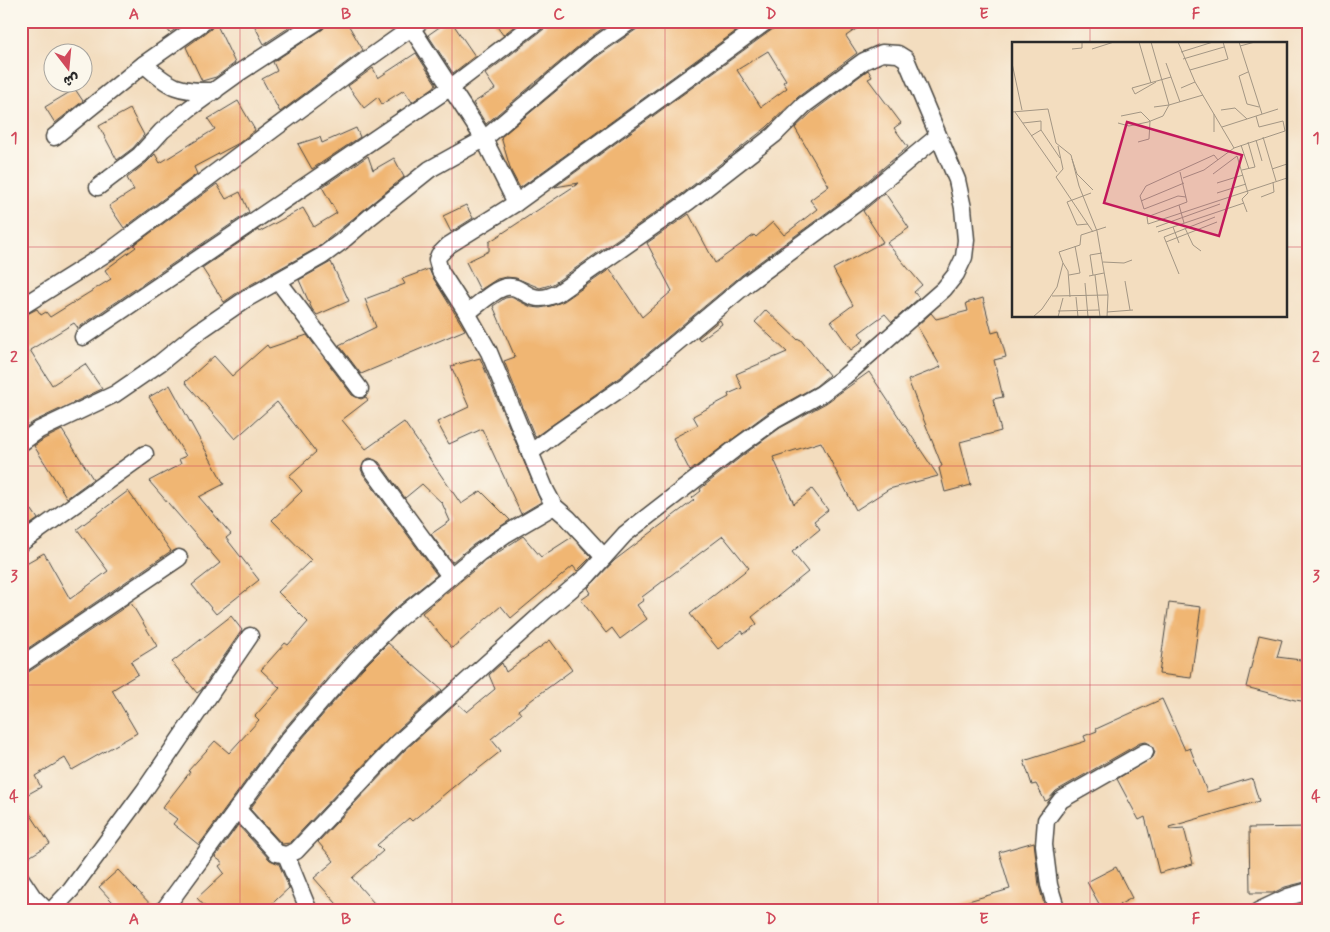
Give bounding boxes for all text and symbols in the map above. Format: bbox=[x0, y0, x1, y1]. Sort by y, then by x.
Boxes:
text: A bbox=[129, 4, 139, 25]
text: B bbox=[341, 4, 351, 25]
text: C bbox=[553, 4, 565, 25]
text: D bbox=[765, 4, 777, 25]
text: E bbox=[979, 4, 989, 25]
text: F bbox=[1192, 4, 1201, 25]
north arrow bbox=[42, 42, 92, 92]
inset map bbox=[1012, 42, 1288, 318]
text: ش bbox=[61, 69, 81, 90]
text: 1 bbox=[10, 128, 18, 149]
text: 1 bbox=[1312, 128, 1320, 149]
text: 2 bbox=[10, 347, 18, 368]
text: 2 bbox=[1312, 347, 1320, 368]
text: 3 bbox=[10, 566, 18, 587]
text: 3 bbox=[1312, 566, 1320, 587]
text: 4 bbox=[9, 786, 19, 807]
text: 4 bbox=[1311, 786, 1321, 807]
text: A bbox=[129, 909, 139, 930]
text: B bbox=[341, 909, 351, 930]
text: C bbox=[553, 909, 565, 930]
text: D bbox=[765, 909, 777, 930]
text: E bbox=[979, 909, 989, 930]
text: F bbox=[1192, 909, 1201, 930]

